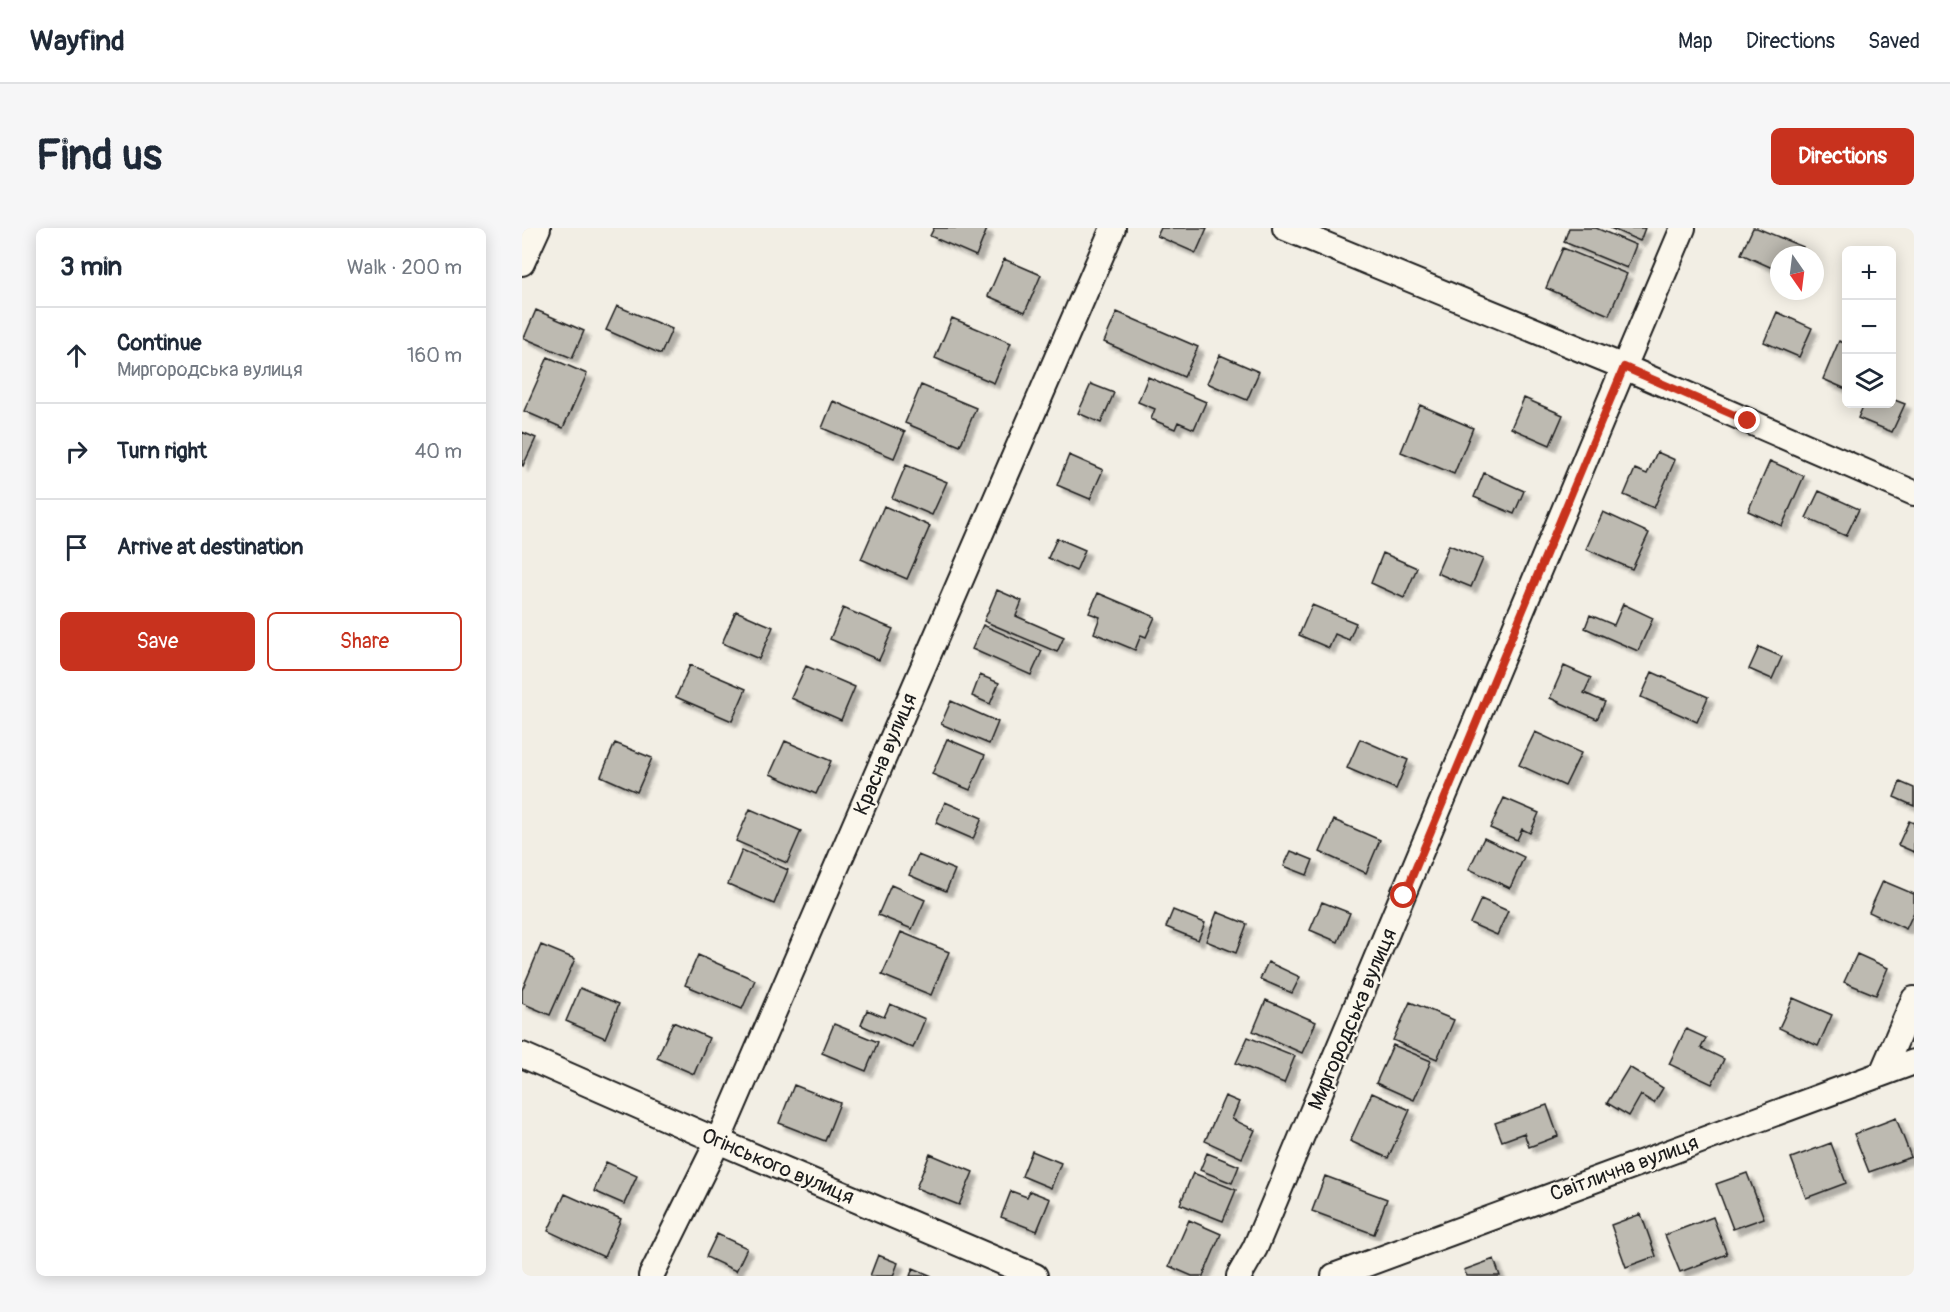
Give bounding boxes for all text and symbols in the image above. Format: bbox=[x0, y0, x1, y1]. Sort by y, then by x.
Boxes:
text: Wayfind bbox=[30, 24, 125, 59]
text: Map bbox=[1678, 28, 1713, 55]
text: Directions bbox=[1746, 28, 1835, 55]
text: Saved bbox=[1868, 28, 1920, 55]
button: Directions bbox=[1771, 128, 1914, 185]
text: Find us bbox=[36, 130, 162, 182]
north arrow bbox=[1770, 246, 1824, 300]
map controls bbox=[1842, 246, 1896, 408]
button: + bbox=[1842, 246, 1896, 300]
text: 3 min bbox=[60, 251, 122, 283]
text: Walk · 200 m bbox=[347, 255, 462, 280]
button: − bbox=[1842, 300, 1896, 354]
text: Continue bbox=[117, 329, 201, 357]
icon: ahead bbox=[60, 339, 93, 372]
text: 160 m bbox=[407, 343, 462, 368]
button: layers bbox=[1842, 354, 1896, 408]
text: Миргородська вулиця bbox=[117, 357, 303, 382]
route end bbox=[1734, 407, 1760, 433]
icon: right bbox=[60, 435, 93, 468]
text: Turn right bbox=[117, 437, 207, 465]
text: 40 m bbox=[415, 439, 462, 464]
icon: arrive bbox=[60, 531, 93, 564]
text: Arrive at destination bbox=[117, 533, 303, 561]
button: Save bbox=[60, 612, 255, 671]
button: Share bbox=[267, 612, 462, 671]
street label: Красна вулиця bbox=[848, 689, 923, 819]
route start bbox=[1390, 882, 1416, 908]
street label: Миргородська вулиця bbox=[1302, 924, 1403, 1114]
street label: Огінського вулиця bbox=[698, 1122, 858, 1211]
street label: Світлична вулиця bbox=[1546, 1129, 1702, 1208]

